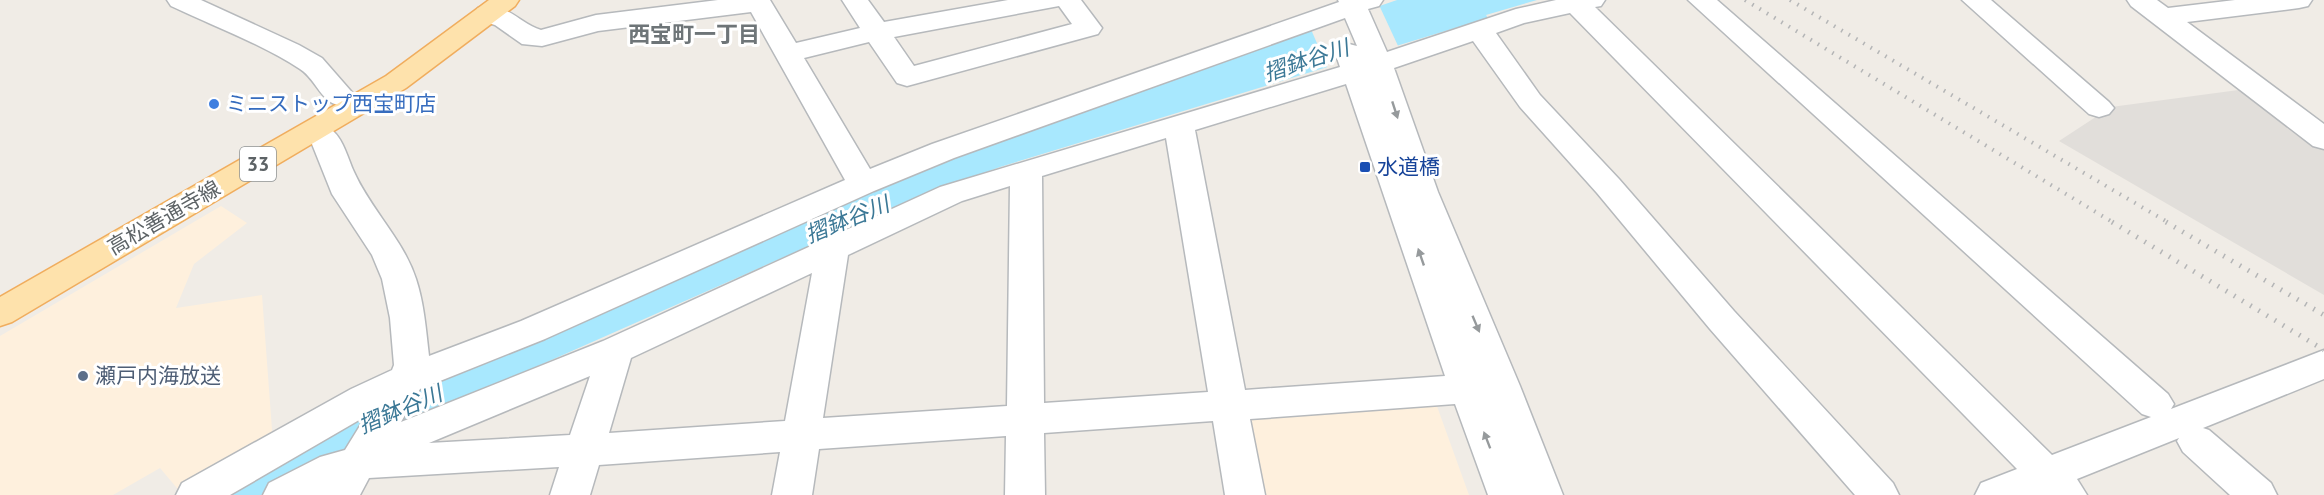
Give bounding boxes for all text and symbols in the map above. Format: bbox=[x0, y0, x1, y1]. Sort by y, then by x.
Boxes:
district label: 西宝町一丁目 bbox=[628, 20, 760, 48]
water label: 摺鉢谷川 bbox=[1260, 32, 1354, 87]
place label: ミニストップ西宝町店 bbox=[226, 90, 436, 117]
marker: ミニストップ西宝町店 bbox=[207, 97, 221, 111]
one-way arrow bbox=[1390, 101, 1400, 119]
road number: 33 bbox=[240, 147, 276, 181]
place label: 水道橋 bbox=[1377, 153, 1440, 180]
marker: 水道橋 bbox=[1358, 160, 1372, 174]
street label: 高松善通寺線 bbox=[102, 174, 225, 261]
water label: 摺鉢谷川 bbox=[801, 189, 895, 248]
one-way arrow bbox=[1415, 248, 1425, 266]
one-way arrow bbox=[1471, 316, 1481, 334]
place label: 瀬戸内海放送 bbox=[95, 362, 221, 389]
marker: 瀬戸内海放送 bbox=[76, 369, 90, 383]
water label: 摺鉢谷川 bbox=[354, 378, 448, 439]
one-way arrow bbox=[1482, 431, 1491, 449]

